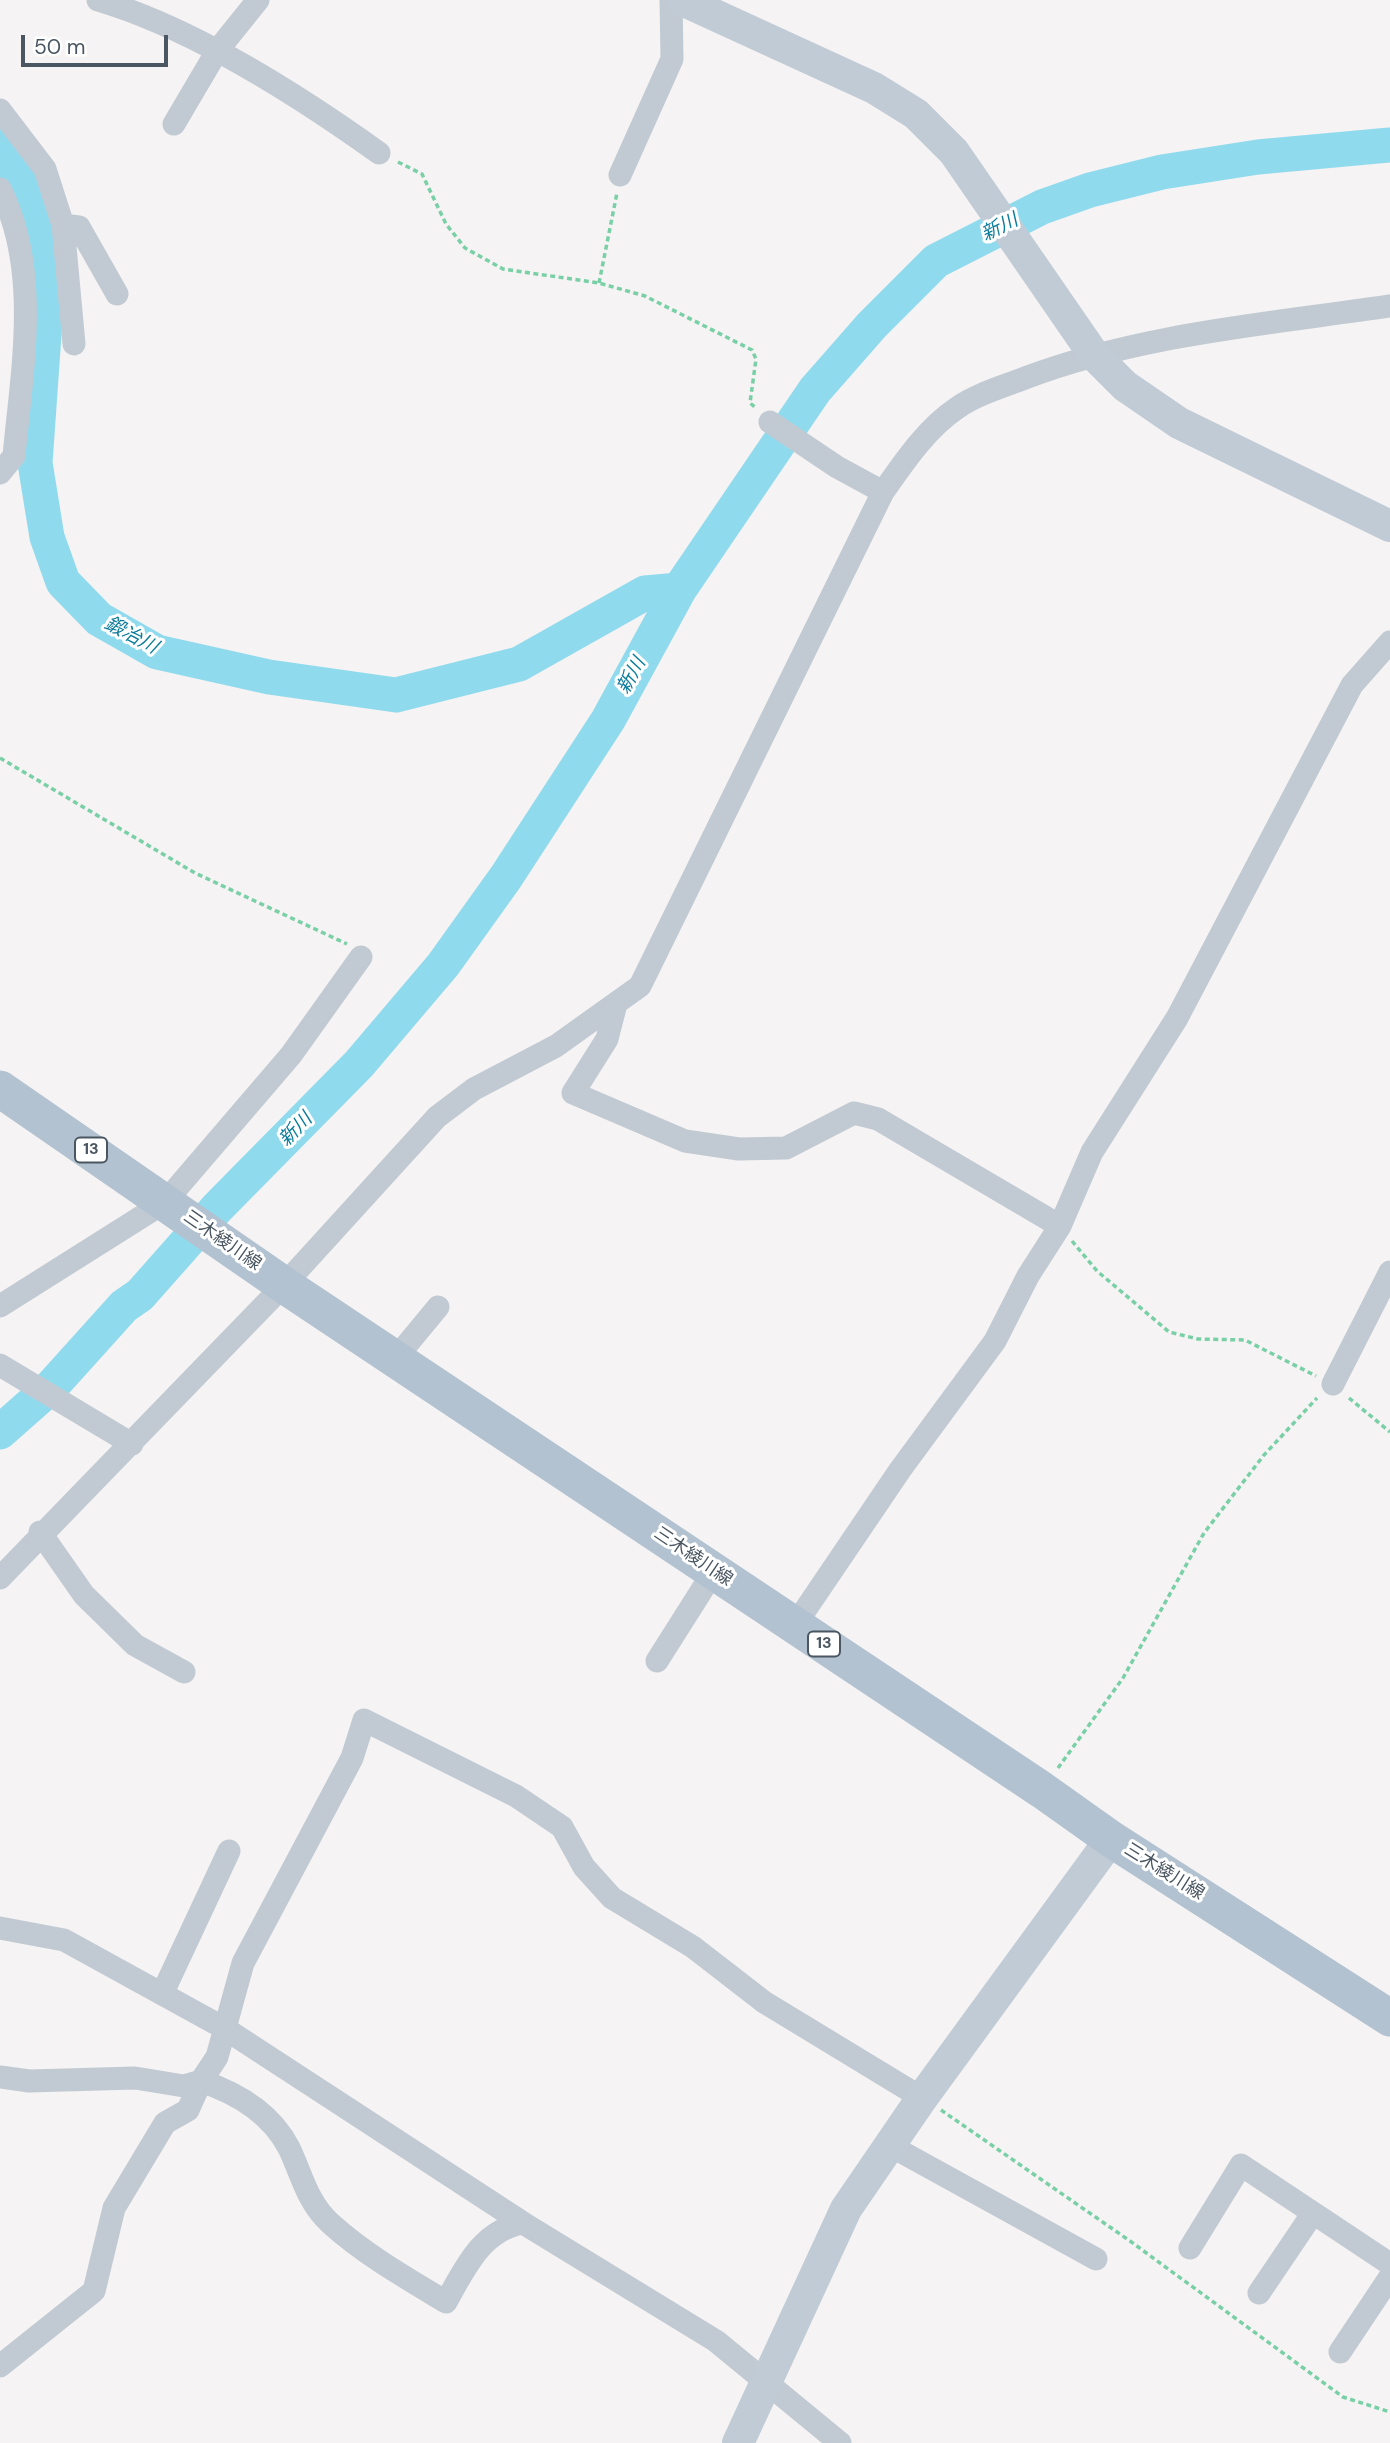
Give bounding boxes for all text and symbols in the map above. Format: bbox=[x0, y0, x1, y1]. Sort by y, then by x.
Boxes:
scale bar bbox=[24, 21, 172, 65]
text: 50 m bbox=[34, 33, 85, 61]
water label: 新川 bbox=[978, 209, 1022, 247]
water label: 鍛冶川 bbox=[100, 613, 162, 659]
water label: 新川 bbox=[613, 654, 651, 698]
water label: 新川 bbox=[275, 1108, 317, 1152]
road number: 13 bbox=[75, 1138, 107, 1162]
street label: 三木綾川線 bbox=[179, 1206, 265, 1276]
street label: 三木綾川線 bbox=[650, 1523, 736, 1591]
road number: 13 bbox=[808, 1632, 840, 1656]
street label: 三木綾川線 bbox=[1120, 1839, 1208, 1905]

